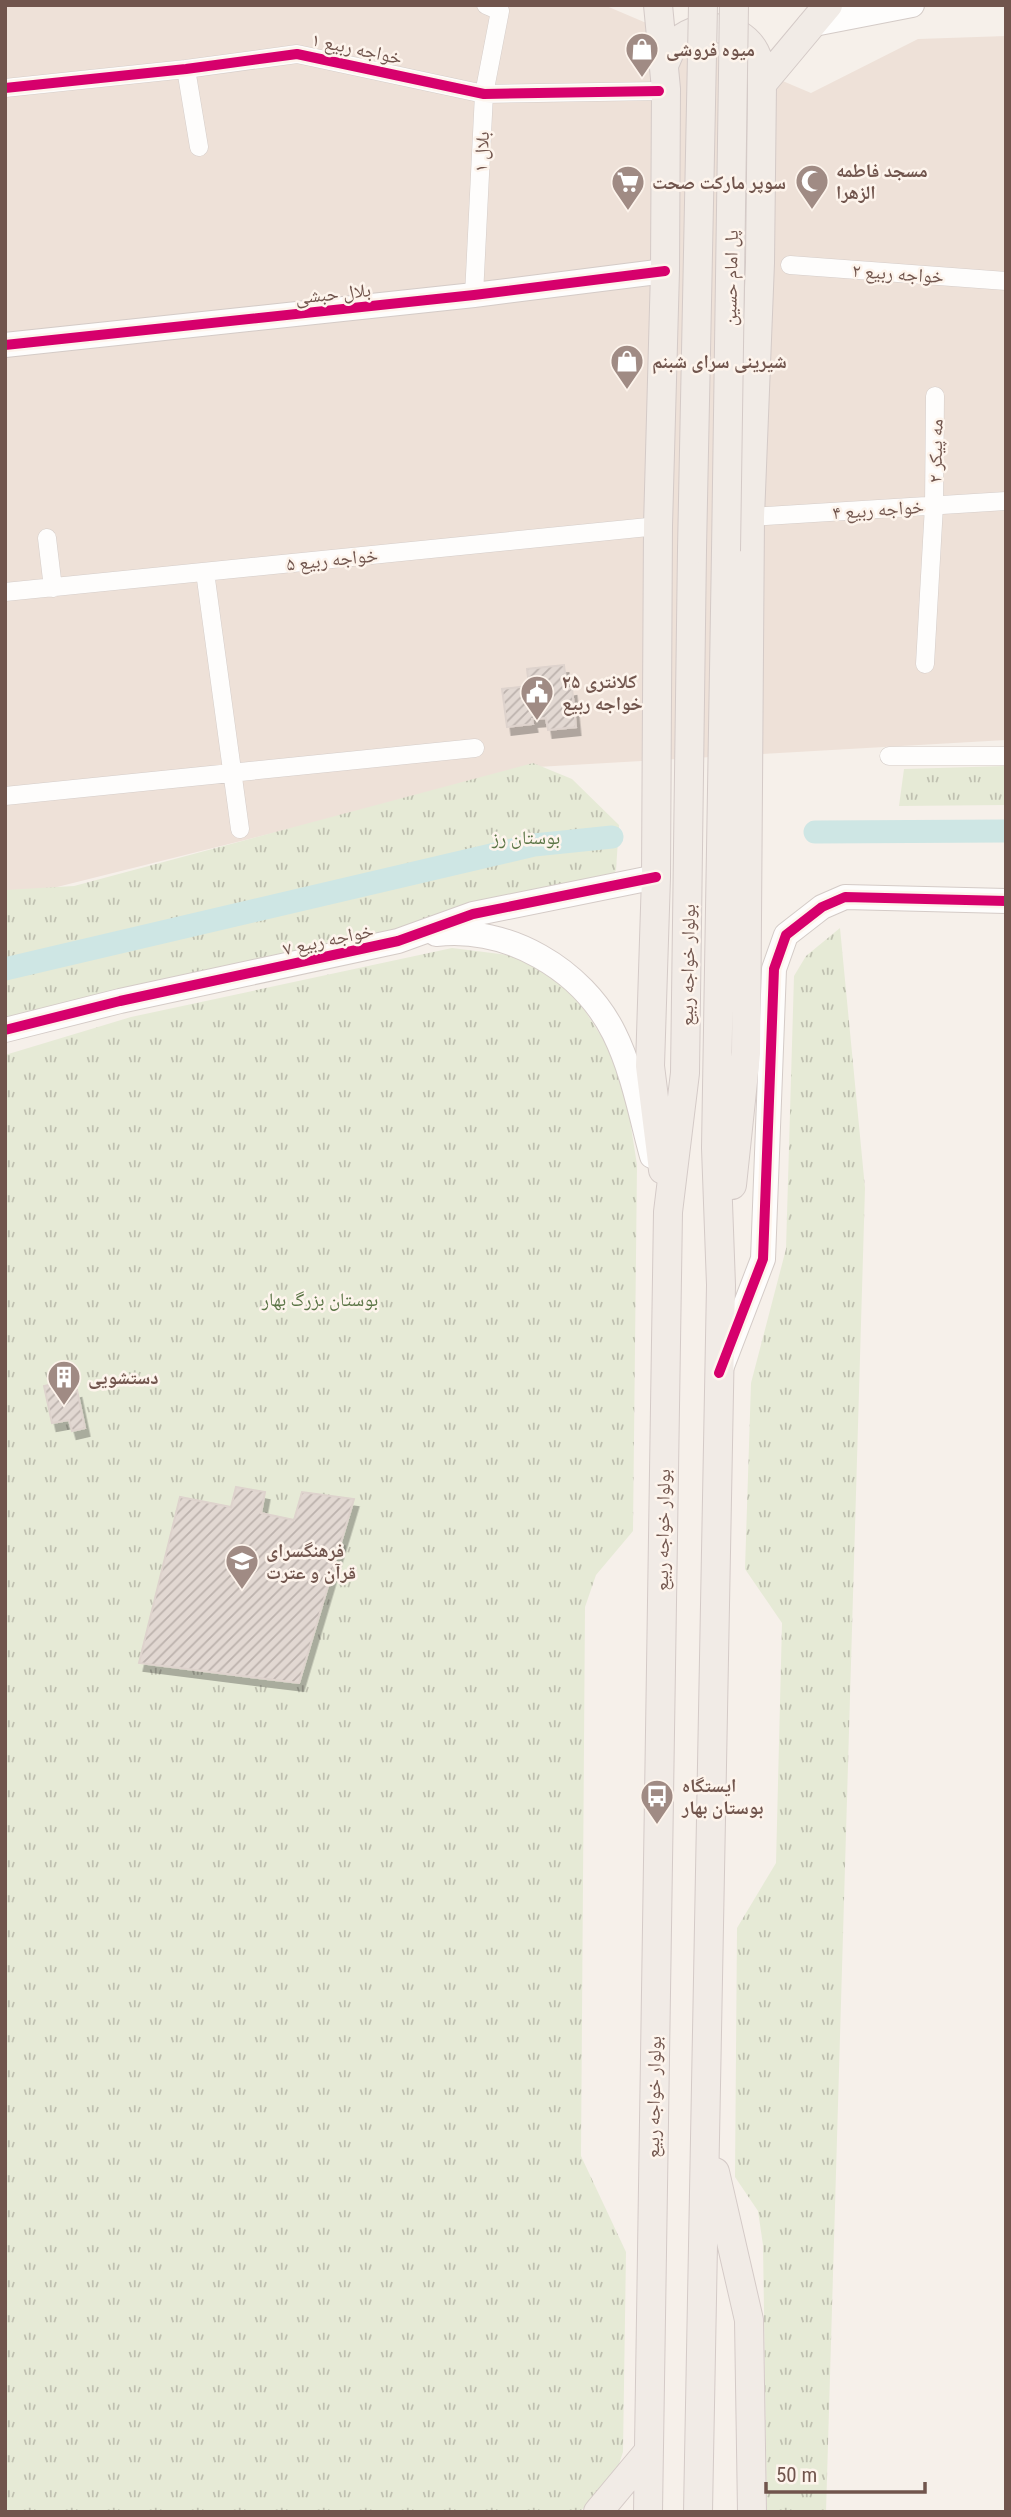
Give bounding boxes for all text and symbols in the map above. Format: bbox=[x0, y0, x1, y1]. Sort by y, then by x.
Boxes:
street label: خواجه ربیع ۱ bbox=[309, 28, 404, 70]
shop icon: میوه فروشی bbox=[623, 30, 661, 79]
place label: میوه فروشی bbox=[666, 38, 755, 61]
street label: بلال ۱ bbox=[469, 131, 494, 173]
place label: مسجد فاطمه الزهرا bbox=[836, 159, 928, 204]
mosque icon: مسجد فاطمه الزهرا bbox=[793, 162, 831, 211]
supermarket icon: سوپر مارکت صحت bbox=[609, 163, 647, 212]
place label: سوپر مارکت صحت bbox=[652, 171, 786, 194]
street label: پل امام حسین bbox=[718, 230, 745, 326]
street label: خواجه ربیع ۲ bbox=[851, 259, 945, 289]
street label: بلال حبشی bbox=[294, 278, 372, 309]
shop icon: شیرینی سرای شبنم bbox=[608, 342, 646, 391]
place label: شیرینی سرای شبنم bbox=[652, 350, 787, 374]
street label: مه پیکر ۲ bbox=[923, 419, 948, 483]
street label: خواجه ربیع ۴ bbox=[831, 495, 925, 525]
street label: خواجه ربیع ۵ bbox=[285, 543, 379, 577]
place label: کلانتری ٢۵ خواجه ربیع bbox=[562, 670, 643, 716]
public building icon: کلانتری ٢۵ خواجه ربیع bbox=[518, 673, 556, 722]
park label: بوستان رز bbox=[491, 826, 560, 849]
street label: بولوار خواجه ربیع bbox=[675, 904, 701, 1026]
street label: خواجه ربیع ۷ bbox=[281, 919, 376, 961]
park label: بوستان بزرگ بهار bbox=[261, 1288, 378, 1311]
building icon: دستشویی bbox=[45, 1358, 83, 1407]
place label: دستشویی bbox=[88, 1366, 159, 1389]
street label: بولوار خواجه ربیع bbox=[650, 1469, 676, 1591]
place label: فرهنگسرای قرآن و عترت bbox=[266, 1539, 356, 1584]
school or university icon: فرهنگسرای قرآن و عترت bbox=[223, 1542, 261, 1591]
place label: ایستگاه بوستان بهار bbox=[681, 1774, 763, 1819]
bus stop icon: ایستگاه بوستان بهار bbox=[638, 1777, 676, 1826]
street label: بولوار خواجه ربیع bbox=[641, 2036, 667, 2158]
scale bar bbox=[766, 2450, 925, 2494]
text: 50 m bbox=[776, 2463, 817, 2487]

